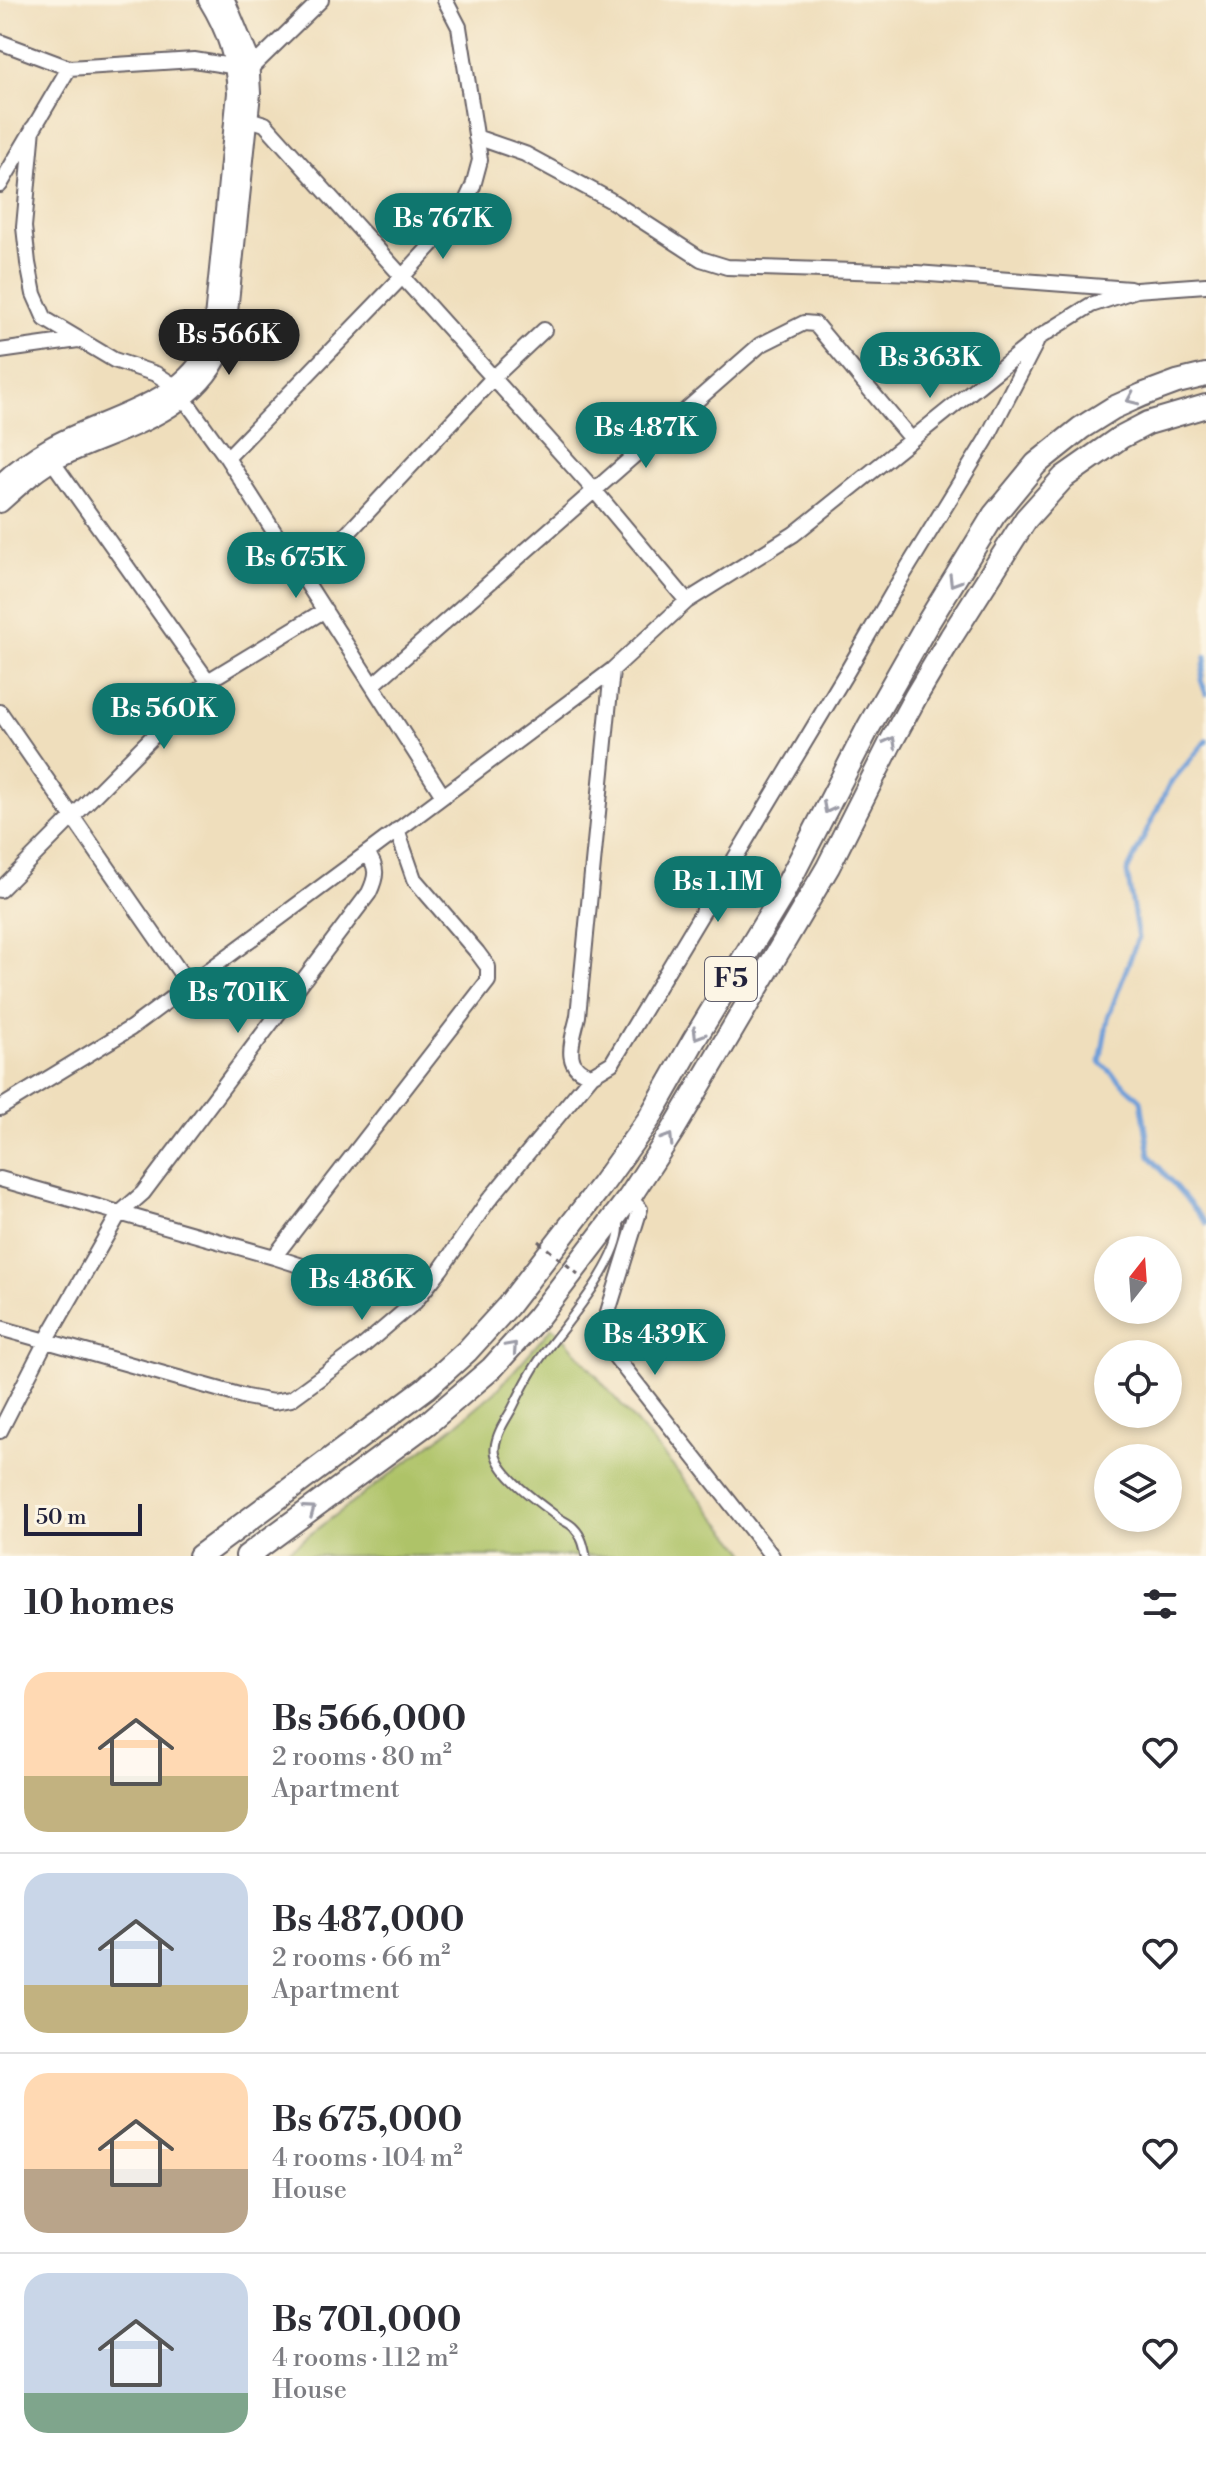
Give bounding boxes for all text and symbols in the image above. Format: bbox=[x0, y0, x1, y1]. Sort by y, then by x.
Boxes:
pin: Bs 767K bbox=[369, 193, 517, 261]
text: Bs 767K bbox=[393, 203, 493, 235]
pin: Bs 566K bbox=[155, 309, 303, 377]
text: Bs 566K bbox=[177, 319, 281, 351]
pin: Bs 363K bbox=[856, 332, 1004, 400]
text: Bs 363K bbox=[878, 342, 982, 374]
one-way arrow bbox=[1126, 390, 1141, 406]
pin: Bs 487K bbox=[572, 402, 720, 470]
text: Bs 487K bbox=[594, 412, 698, 444]
pin: Bs 675K bbox=[222, 532, 370, 600]
text: Bs 675K bbox=[245, 542, 347, 574]
one-way arrow bbox=[948, 572, 963, 587]
pin: Bs 560K bbox=[90, 683, 238, 751]
text: Bs 560K bbox=[110, 693, 218, 725]
one-way arrow bbox=[882, 736, 897, 750]
one-way arrow bbox=[822, 800, 837, 815]
pin: Bs 1.1M bbox=[644, 856, 792, 924]
text: Bs 1.1M bbox=[672, 866, 764, 898]
road number: F5 bbox=[705, 957, 757, 1001]
pin: Bs 701K bbox=[164, 967, 312, 1035]
text: Bs 701K bbox=[188, 977, 288, 1009]
one-way arrow bbox=[692, 1025, 708, 1040]
one-way arrow bbox=[658, 1133, 673, 1148]
north arrow bbox=[1094, 1236, 1182, 1324]
map controls bbox=[1094, 1236, 1182, 1532]
pin: Bs 486K bbox=[288, 1254, 436, 1322]
text: Bs 486K bbox=[309, 1264, 415, 1296]
pin: Bs 439K bbox=[581, 1309, 729, 1377]
text: Bs 439K bbox=[602, 1319, 708, 1351]
button: locate bbox=[1094, 1340, 1182, 1428]
one-way arrow bbox=[502, 1341, 516, 1356]
button: layers bbox=[1094, 1444, 1182, 1532]
scale bar bbox=[24, 1500, 142, 1536]
text: 50 m bbox=[36, 1504, 87, 1531]
one-way arrow bbox=[301, 1505, 316, 1520]
icon: filters bbox=[1138, 1582, 1182, 1626]
text: 10 homes bbox=[24, 1583, 174, 1625]
text: Bs 566,000 bbox=[272, 1699, 466, 1741]
icon: home bbox=[88, 1704, 184, 1800]
icon: heart bbox=[1138, 1730, 1182, 1774]
text: 2 rooms · 80 m² bbox=[272, 1741, 452, 1773]
text: Apartment bbox=[272, 1773, 400, 1805]
text: Bs 487,000 bbox=[272, 1900, 464, 1942]
icon: home bbox=[88, 1905, 184, 2001]
icon: heart bbox=[1138, 1931, 1182, 1975]
text: 2 rooms · 66 m² bbox=[272, 1942, 450, 1974]
text: Apartment bbox=[272, 1974, 400, 2006]
text: Bs 675,000 bbox=[272, 2100, 462, 2142]
icon: home bbox=[88, 2105, 184, 2201]
icon: heart bbox=[1138, 2131, 1182, 2175]
text: 4 rooms · 104 m² bbox=[272, 2142, 462, 2174]
text: House bbox=[272, 2174, 347, 2206]
text: Bs 701,000 bbox=[272, 2300, 462, 2342]
icon: home bbox=[88, 2305, 184, 2401]
icon: heart bbox=[1138, 2331, 1182, 2375]
text: 4 rooms · 112 m² bbox=[272, 2342, 458, 2374]
text: House bbox=[272, 2374, 347, 2406]

